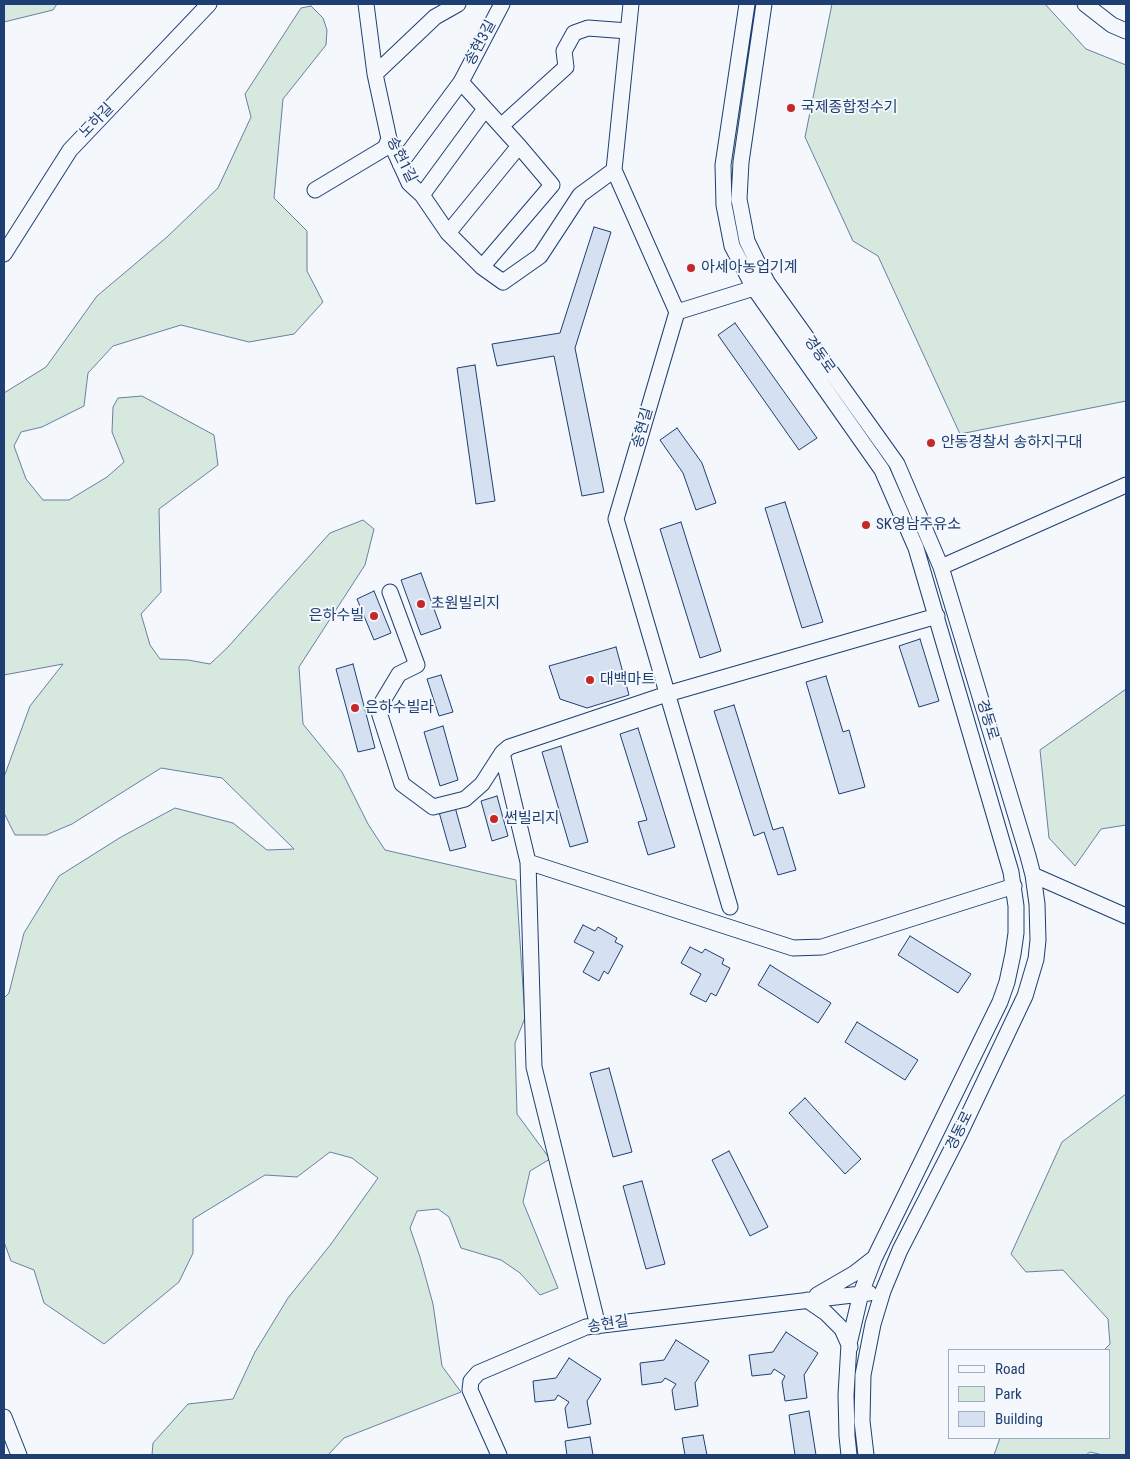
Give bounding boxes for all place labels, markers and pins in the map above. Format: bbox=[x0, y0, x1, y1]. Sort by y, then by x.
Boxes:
place label: 국제종합정수기 bbox=[801, 99, 898, 117]
marker: 국제종합정수기 bbox=[785, 102, 797, 114]
place label: 아세아농업기계 bbox=[701, 259, 798, 277]
marker: 아세아농업기계 bbox=[685, 262, 697, 274]
place label: 안동경찰서 송하지구대 bbox=[941, 434, 1082, 452]
marker: 안동경찰서 송하지구대 bbox=[925, 437, 937, 449]
place label: SK영남주유소 bbox=[876, 516, 961, 534]
marker: SK영남주유소 bbox=[860, 519, 872, 531]
place label: 초원빌리지 bbox=[431, 595, 500, 613]
marker: 초원빌리지 bbox=[415, 598, 427, 610]
place label: 은하수빌 bbox=[309, 607, 364, 625]
marker: 은하수빌 bbox=[368, 610, 380, 622]
place label: 대백마트 bbox=[600, 671, 655, 689]
marker: 대백마트 bbox=[584, 674, 596, 686]
place label: 은하수빌라 bbox=[365, 699, 434, 717]
marker: 은하수빌라 bbox=[349, 702, 361, 714]
place label: 썬빌리지 bbox=[504, 810, 559, 828]
marker: 썬빌리지 bbox=[488, 813, 500, 825]

